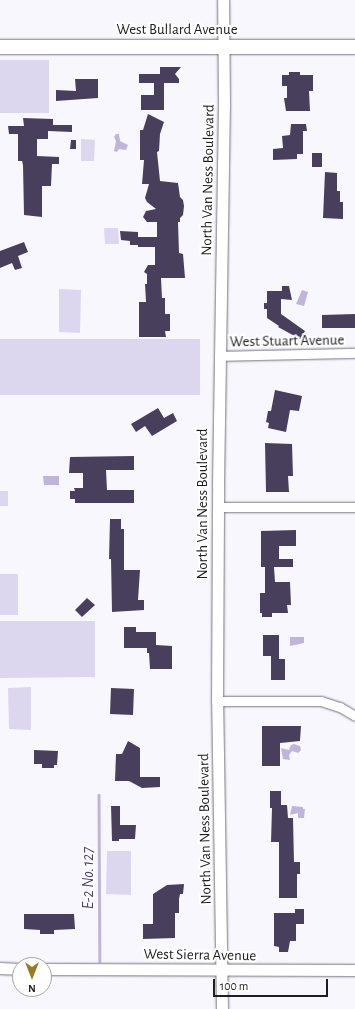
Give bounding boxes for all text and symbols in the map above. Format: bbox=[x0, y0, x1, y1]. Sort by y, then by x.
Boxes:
street label: West Bullard Avenue bbox=[116, 21, 238, 39]
street label: North Van Ness Boulevard bbox=[198, 104, 218, 256]
street label: West Stuart Avenue bbox=[230, 331, 344, 351]
street label: North Van Ness Boulevard bbox=[194, 428, 212, 580]
street label: North Van Ness Boulevard bbox=[195, 753, 215, 905]
water label: E-2 No. 127 bbox=[78, 847, 98, 909]
street label: West Sierra Avenue bbox=[143, 945, 257, 965]
north arrow bbox=[12, 957, 52, 997]
scale bar bbox=[215, 971, 330, 997]
text: 100 m bbox=[220, 980, 248, 992]
text: N bbox=[28, 983, 36, 994]

